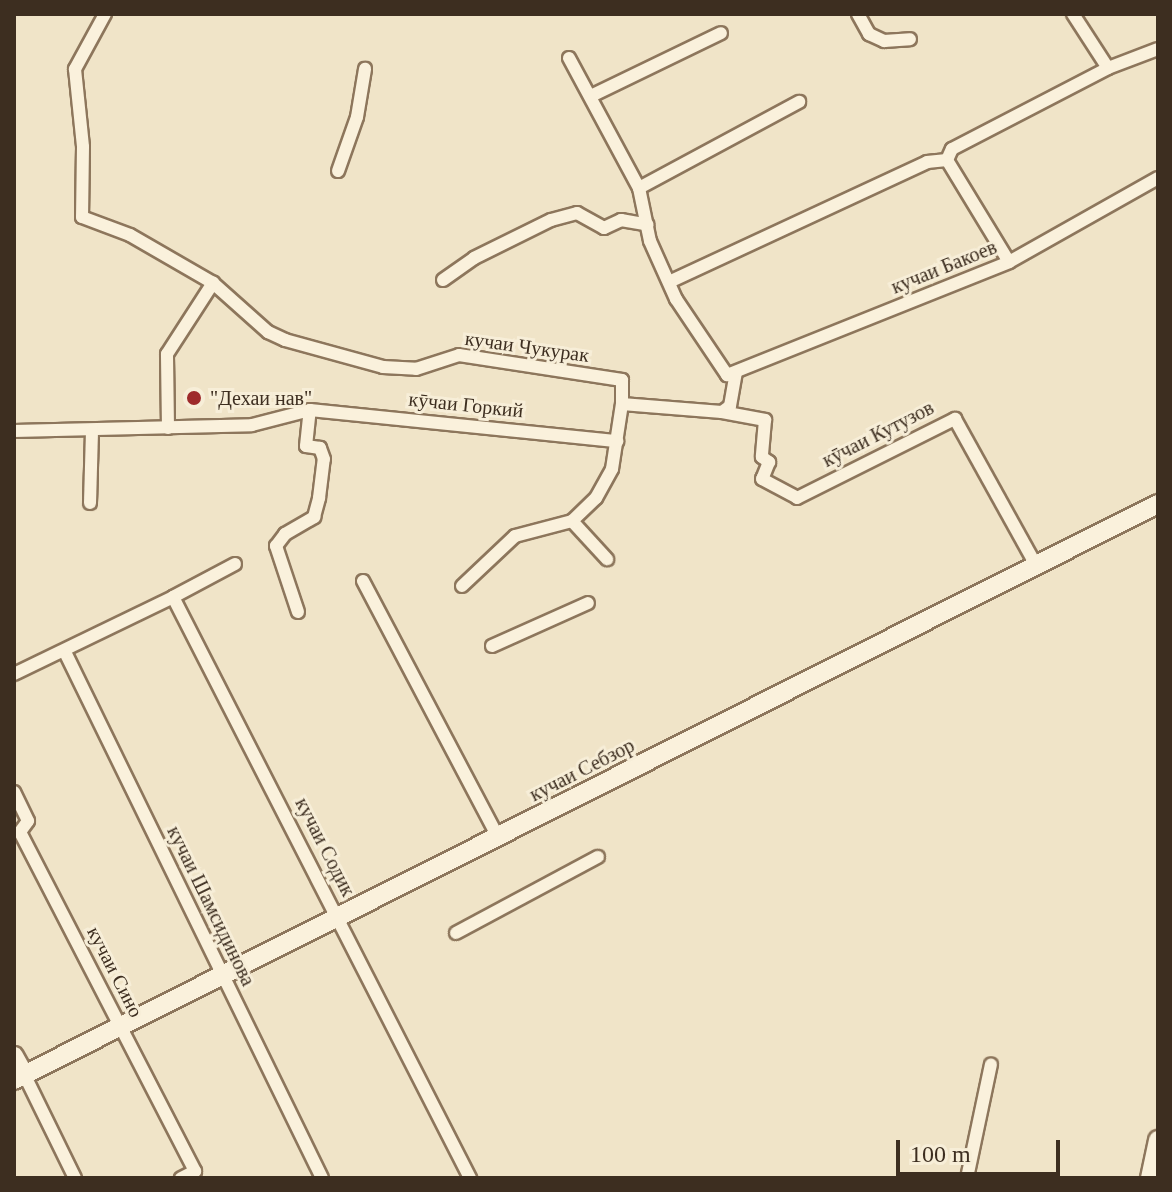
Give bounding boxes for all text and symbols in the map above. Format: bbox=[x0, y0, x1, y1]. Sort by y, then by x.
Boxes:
street label: кучаи Бакоев bbox=[888, 235, 1000, 299]
street label: кучаи Чукурак bbox=[463, 326, 591, 368]
place label: "Дехаи нав" bbox=[210, 386, 312, 410]
street label: кӯчаи Горкий bbox=[407, 387, 525, 423]
marker: "Дехаи нав" bbox=[185, 389, 203, 407]
street label: кӯчаи Кутузов bbox=[818, 396, 938, 472]
street label: кучаи Себзор bbox=[526, 733, 638, 807]
street label: кучаи Содик bbox=[290, 794, 360, 900]
street label: кучаи Шамсидинова bbox=[162, 822, 260, 990]
street label: кучаи Сино bbox=[82, 923, 148, 1021]
scale bar bbox=[900, 1124, 1064, 1174]
text: 100 m bbox=[910, 1141, 971, 1167]

